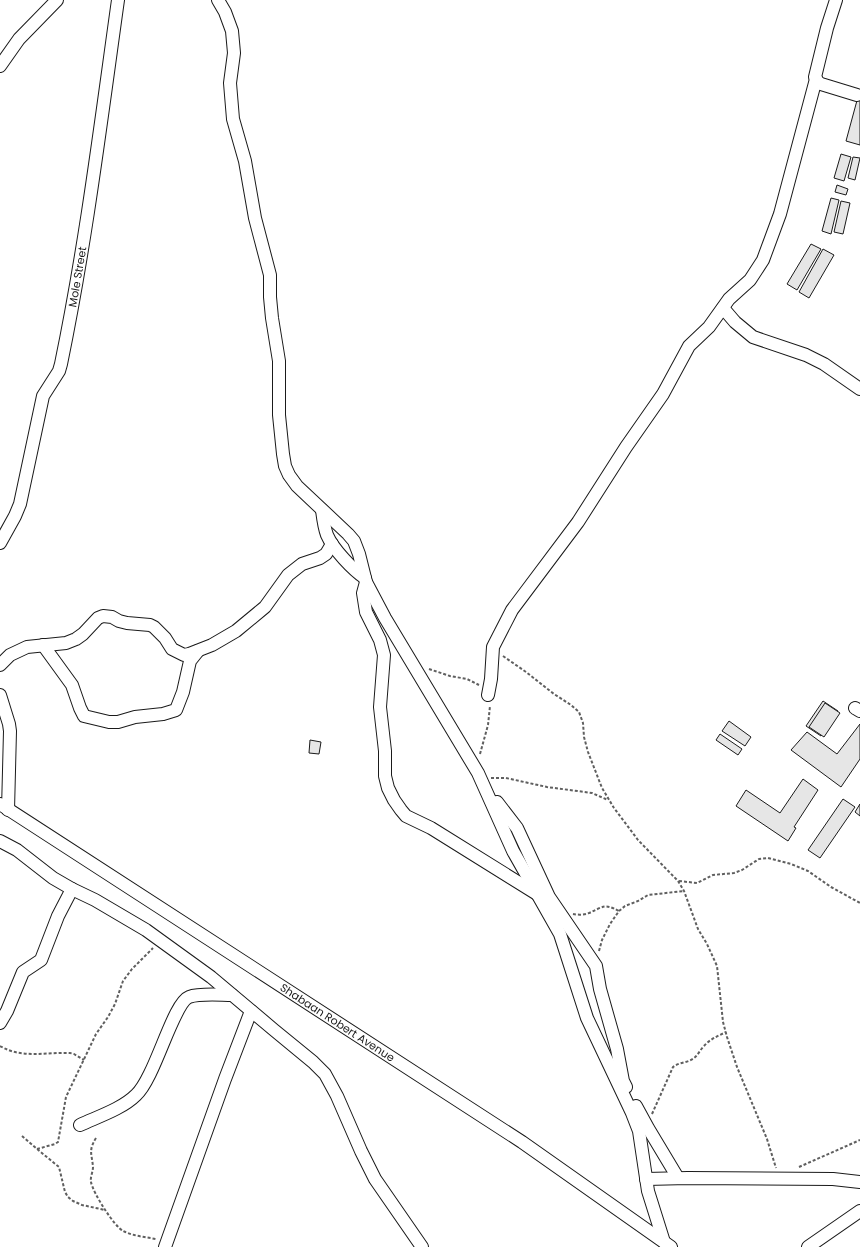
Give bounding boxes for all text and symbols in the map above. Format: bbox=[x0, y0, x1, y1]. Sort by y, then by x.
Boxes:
street label: Mole Street bbox=[64, 245, 90, 308]
street label: Shabaan Robert Avenue bbox=[277, 979, 398, 1066]

